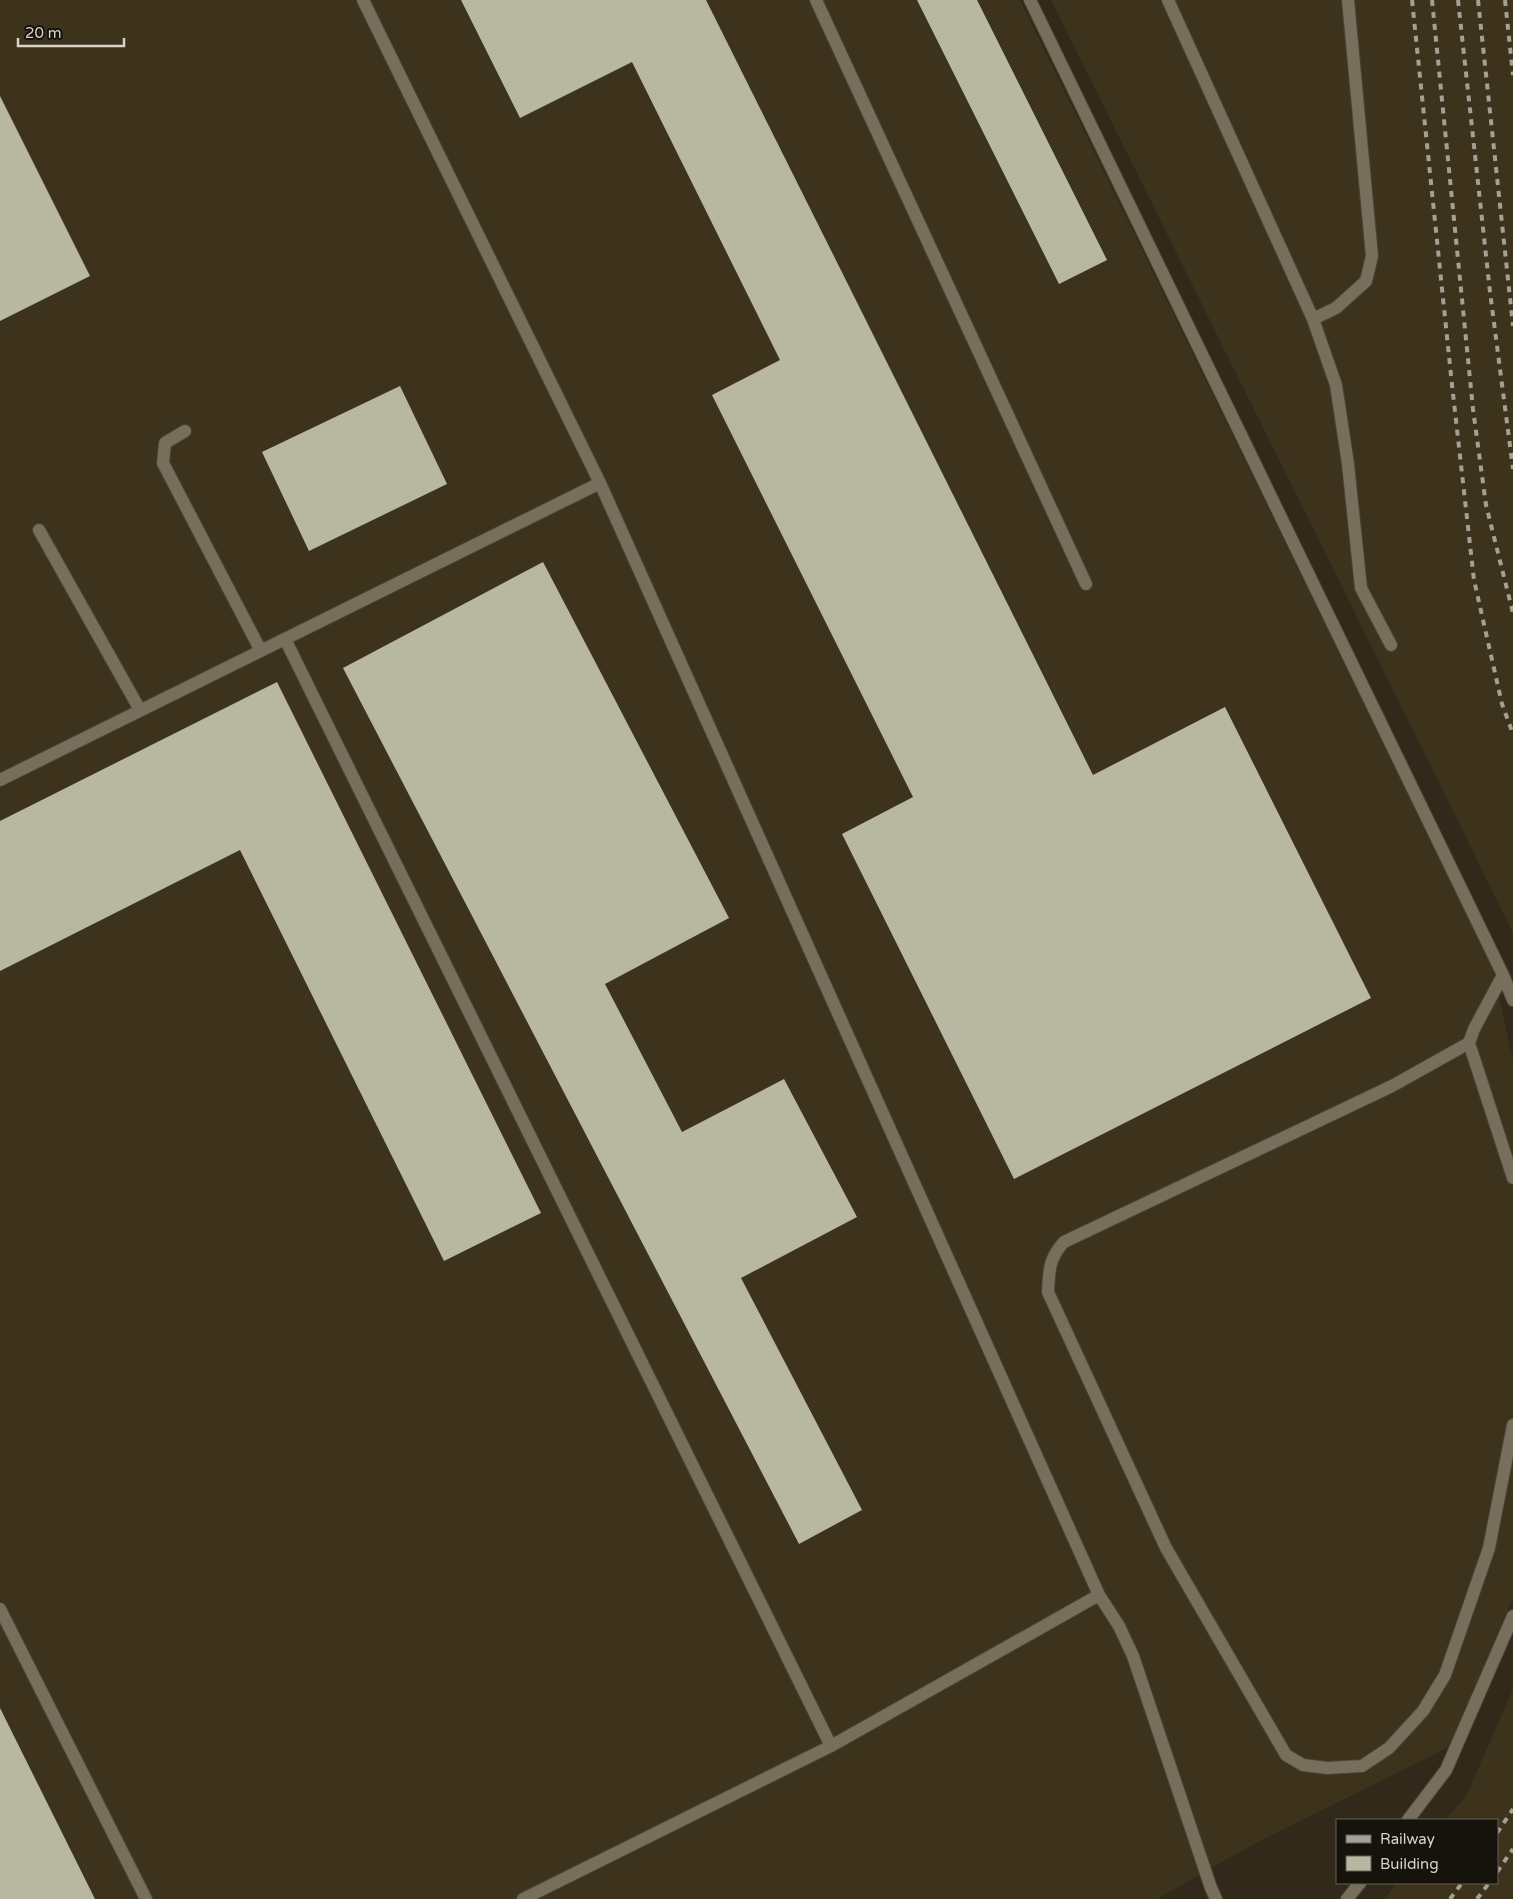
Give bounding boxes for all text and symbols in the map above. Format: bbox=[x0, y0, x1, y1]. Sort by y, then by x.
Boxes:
scale bar bbox=[18, 15, 124, 47]
text: 20 m bbox=[25, 24, 62, 42]
legend bbox=[1336, 1819, 1498, 1884]
text: Railway bbox=[1380, 1830, 1435, 1848]
text: Building bbox=[1380, 1855, 1439, 1873]

